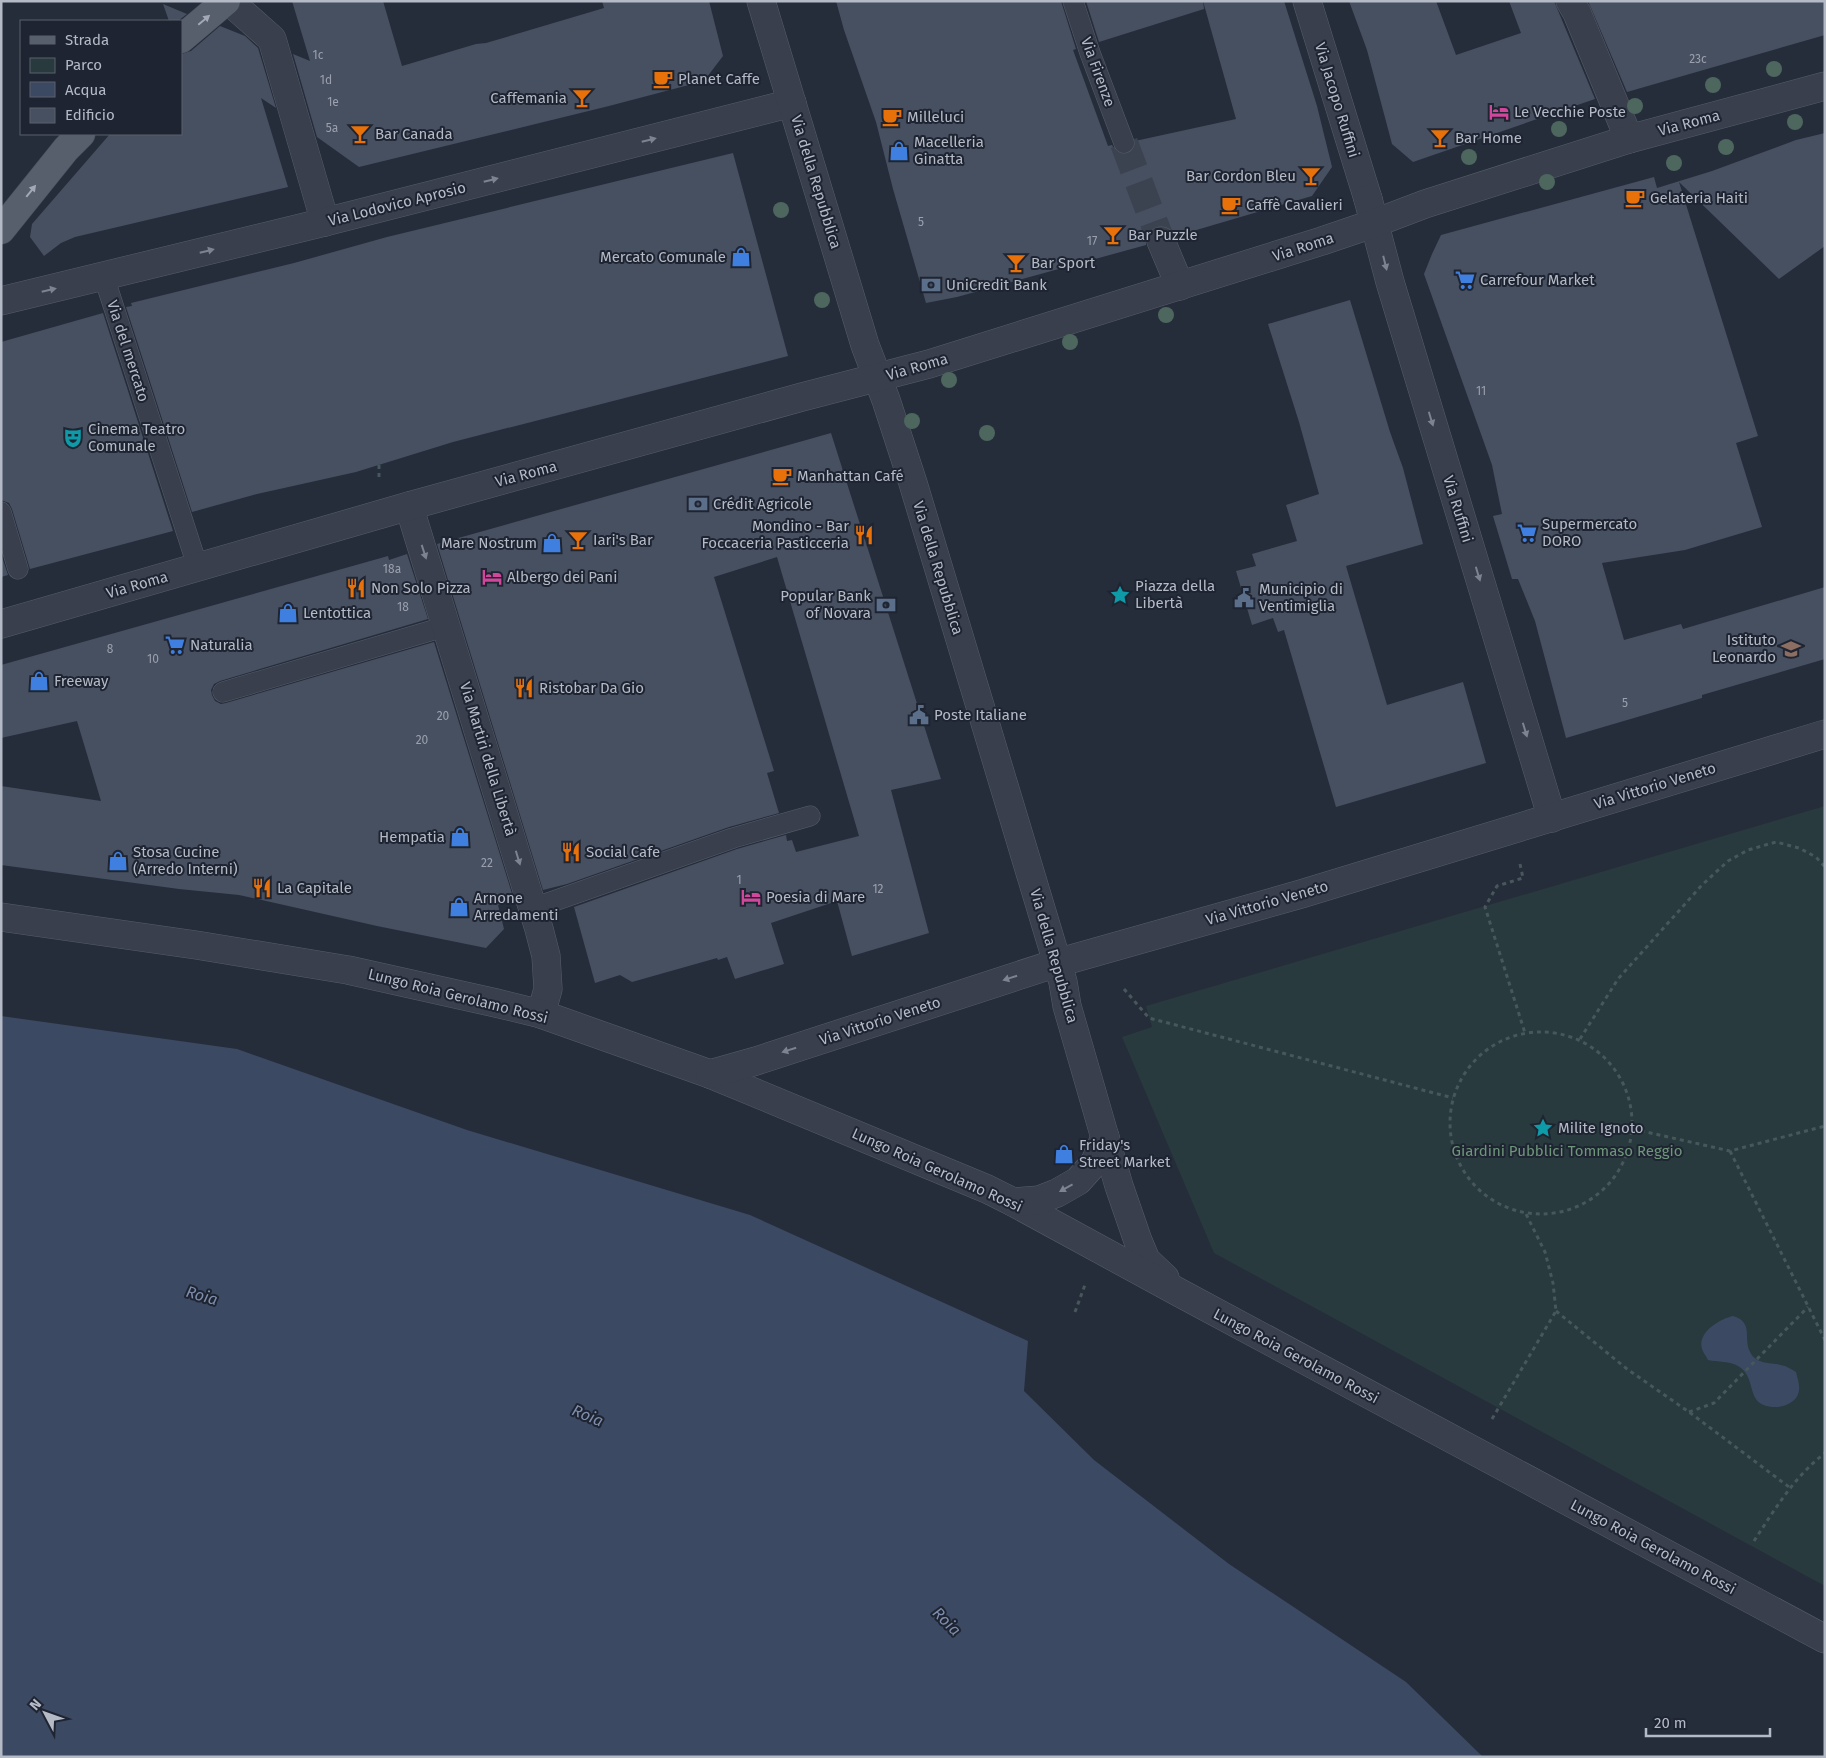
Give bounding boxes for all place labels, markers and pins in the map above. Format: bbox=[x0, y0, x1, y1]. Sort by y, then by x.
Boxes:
cafe icon: Planet Caffe bbox=[652, 68, 674, 90]
place label: Planet Caffe bbox=[678, 70, 760, 88]
bar icon: Caffemania bbox=[571, 87, 593, 109]
place label: Caffemania bbox=[490, 89, 567, 107]
hotel icon: Le Vecchie Poste bbox=[1488, 101, 1510, 123]
place label: Le Vecchie Poste bbox=[1514, 103, 1626, 121]
cafe icon: Milleluci bbox=[881, 106, 903, 128]
place label: Milleluci bbox=[907, 108, 964, 126]
bar icon: Bar Canada bbox=[349, 123, 371, 145]
place label: Bar Canada bbox=[375, 125, 453, 143]
bar icon: Bar Home bbox=[1429, 127, 1451, 149]
place label: Bar Home bbox=[1455, 129, 1522, 147]
place label: Macelleria Ginatta bbox=[914, 133, 984, 168]
shop icon: Macelleria Ginatta bbox=[888, 140, 910, 162]
bar icon: Bar Cordon Bleu bbox=[1300, 165, 1322, 187]
place label: Bar Cordon Bleu bbox=[1186, 167, 1296, 185]
cafe icon: Gelateria Haiti bbox=[1624, 187, 1646, 209]
place label: Gelateria Haiti bbox=[1650, 189, 1748, 207]
cafe icon: Caffè Cavalieri bbox=[1220, 194, 1242, 216]
place label: Caffè Cavalieri bbox=[1246, 196, 1343, 214]
bar icon: Bar Puzzle bbox=[1102, 224, 1124, 246]
place label: Bar Puzzle bbox=[1128, 226, 1198, 244]
shop icon: Mercato Comunale bbox=[730, 246, 752, 268]
place label: Mercato Comunale bbox=[600, 248, 726, 266]
bar icon: Bar Sport bbox=[1005, 252, 1027, 274]
place label: Bar Sport bbox=[1031, 254, 1096, 272]
supermarket icon: Carrefour Market bbox=[1454, 269, 1476, 291]
place label: Carrefour Market bbox=[1480, 271, 1595, 289]
bank icon: UniCredit Bank bbox=[920, 274, 942, 296]
place label: UniCredit Bank bbox=[946, 276, 1047, 294]
place label: Cinema Teatro Comunale bbox=[88, 420, 185, 455]
theatre icon: Cinema Teatro Comunale bbox=[62, 427, 84, 449]
cafe icon: Manhattan Café bbox=[771, 465, 793, 487]
place label: Manhattan Café bbox=[797, 467, 904, 485]
bank icon: Crédit Agricole bbox=[687, 493, 709, 515]
place label: Crédit Agricole bbox=[713, 495, 812, 513]
place label: Supermercato DORO bbox=[1542, 515, 1637, 550]
place label: Mondino - Bar Foccaceria Pasticceria bbox=[702, 517, 849, 552]
supermarket icon: Supermercato DORO bbox=[1516, 522, 1538, 544]
restaurant icon: Mondino - Bar Foccaceria Pasticceria bbox=[853, 524, 875, 546]
bar icon: Iari's Bar bbox=[567, 529, 589, 551]
place label: Iari's Bar bbox=[593, 531, 653, 549]
shop icon: Mare Nostrum bbox=[541, 532, 563, 554]
place label: Mare Nostrum bbox=[441, 534, 537, 552]
hotel icon: Albergo dei Pani bbox=[481, 566, 503, 588]
place label: Albergo dei Pani bbox=[507, 568, 617, 586]
restaurant icon: Non Solo Pizza bbox=[345, 577, 367, 599]
place label: Piazza della Libertà bbox=[1135, 577, 1215, 612]
place label: Non Solo Pizza bbox=[371, 579, 471, 597]
place label: Municipio di Ventimiglia bbox=[1259, 580, 1343, 615]
place icon: Piazza della Libertà bbox=[1109, 584, 1131, 606]
place label: Popular Bank of Novara bbox=[780, 587, 871, 622]
public building icon: Municipio di Ventimiglia bbox=[1233, 587, 1255, 609]
bank icon: Popular Bank of Novara bbox=[875, 594, 897, 616]
shop icon: Lentottica bbox=[277, 602, 299, 624]
place label: Lentottica bbox=[303, 604, 371, 622]
place label: Istituto Leonardo bbox=[1712, 631, 1776, 666]
supermarket icon: Naturalia bbox=[164, 634, 186, 656]
place label: Naturalia bbox=[190, 636, 253, 654]
school or university icon: Istituto Leonardo bbox=[1780, 638, 1802, 660]
shop icon: Freeway bbox=[28, 670, 50, 692]
place label: Freeway bbox=[54, 672, 109, 690]
restaurant icon: Ristobar Da Gio bbox=[513, 677, 535, 699]
place label: Ristobar Da Gio bbox=[539, 679, 644, 697]
public building icon: Poste Italiane bbox=[908, 704, 930, 726]
place label: Poste Italiane bbox=[934, 706, 1027, 724]
shop icon: Hempatia bbox=[449, 826, 471, 848]
place label: Hempatia bbox=[379, 828, 445, 846]
restaurant icon: Social Cafe bbox=[560, 841, 582, 863]
place label: Stosa Cucine (Arredo Interni) bbox=[133, 843, 238, 878]
place label: Social Cafe bbox=[586, 843, 660, 861]
shop icon: Stosa Cucine (Arredo Interni) bbox=[107, 850, 129, 872]
restaurant icon: La Capitale bbox=[251, 877, 273, 899]
place label: La Capitale bbox=[277, 879, 352, 897]
hotel icon: Poesia di Mare bbox=[740, 886, 762, 908]
place label: Poesia di Mare bbox=[766, 888, 865, 906]
place label: Arnone Arredamenti bbox=[474, 889, 559, 924]
shop icon: Arnone Arredamenti bbox=[448, 896, 470, 918]
place icon: Milite Ignoto bbox=[1532, 1117, 1554, 1139]
place label: Milite Ignoto bbox=[1558, 1119, 1644, 1137]
place label: Friday's Street Market bbox=[1079, 1136, 1171, 1171]
shop icon: Friday's Street Market bbox=[1053, 1143, 1075, 1165]

